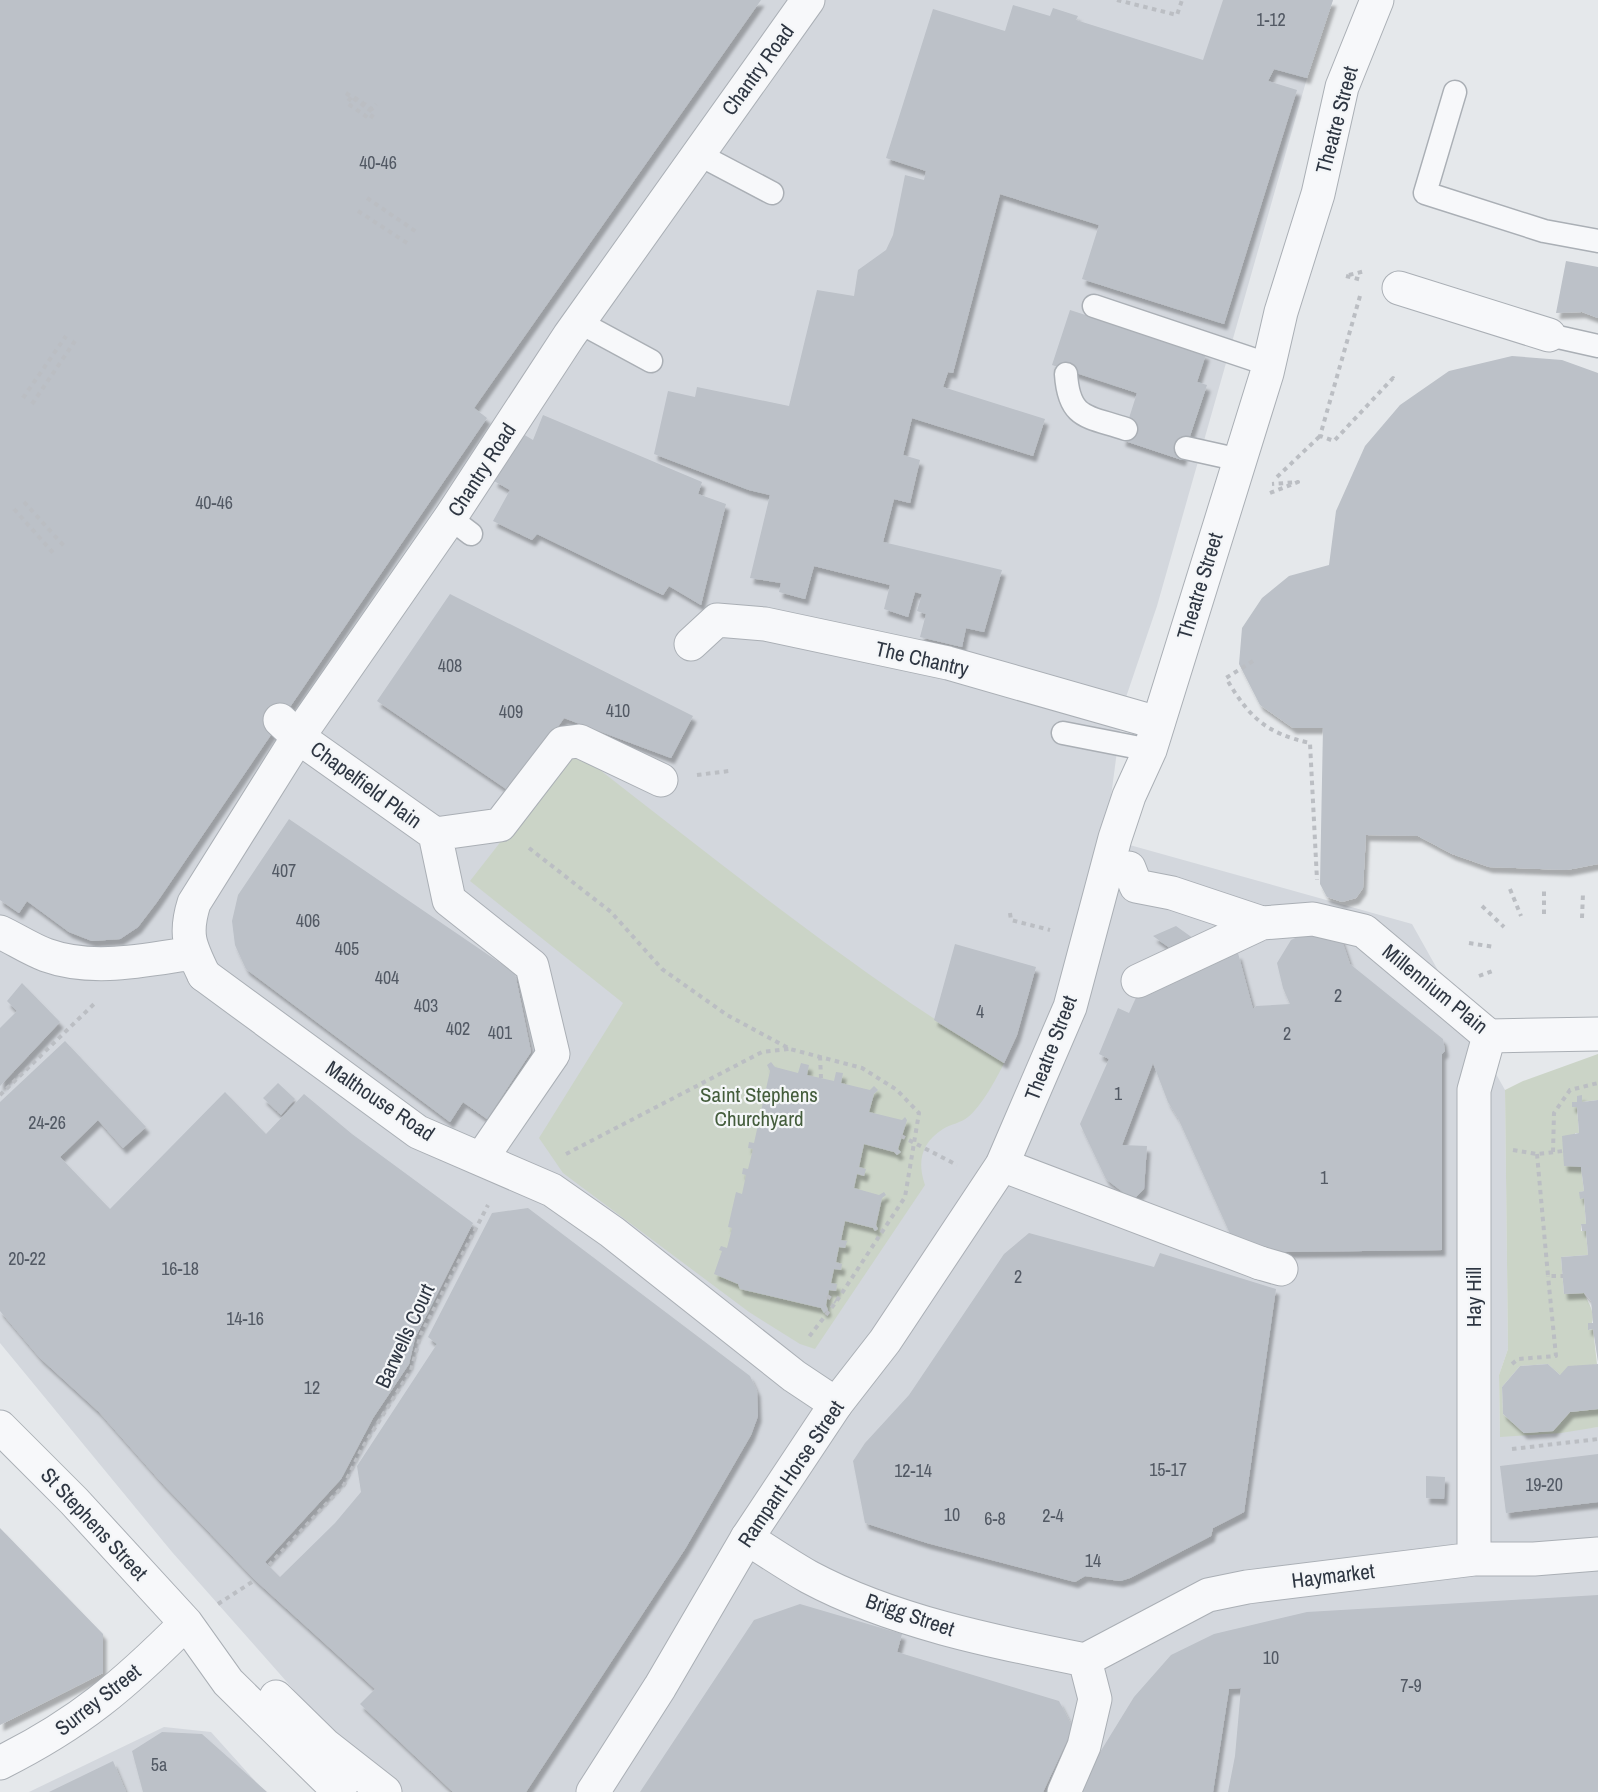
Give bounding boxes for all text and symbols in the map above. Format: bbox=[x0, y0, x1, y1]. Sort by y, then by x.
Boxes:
house number: 1-12 bbox=[1256, 7, 1286, 32]
street label: Chantry Road bbox=[715, 18, 801, 121]
street label: Theatre Street bbox=[1308, 63, 1365, 177]
house number: 40-46 bbox=[359, 150, 397, 175]
street label: Chantry Road bbox=[440, 417, 523, 522]
house number: 40-46 bbox=[195, 490, 233, 515]
street label: Theatre Street bbox=[1170, 529, 1230, 643]
street label: The Chantry bbox=[873, 634, 972, 683]
house number: 408 bbox=[438, 653, 462, 678]
house number: 410 bbox=[606, 698, 630, 723]
house number: 409 bbox=[499, 699, 523, 724]
street label: Chapelfield Plain bbox=[305, 734, 428, 835]
house number: 407 bbox=[272, 858, 296, 883]
house number: 406 bbox=[296, 908, 320, 933]
house number: 405 bbox=[335, 936, 359, 961]
street label: Millennium Plain bbox=[1376, 937, 1494, 1040]
house number: 404 bbox=[375, 965, 399, 990]
house number: 2 bbox=[1334, 983, 1342, 1008]
street label: Theatre Street bbox=[1017, 991, 1084, 1104]
house number: 403 bbox=[414, 993, 438, 1018]
house number: 4 bbox=[976, 999, 984, 1024]
house number: 402 bbox=[446, 1016, 470, 1041]
house number: 401 bbox=[488, 1020, 513, 1045]
house number: 2 bbox=[1283, 1021, 1291, 1046]
street label: Malthouse Road bbox=[320, 1054, 440, 1148]
park label: Saint Stephens Churchyard bbox=[700, 1080, 818, 1133]
house number: 1 bbox=[1114, 1081, 1123, 1106]
house number: 24-26 bbox=[28, 1110, 66, 1135]
house number: 1 bbox=[1320, 1165, 1329, 1190]
house number: 20-22 bbox=[8, 1246, 46, 1271]
house number: 16-18 bbox=[161, 1256, 199, 1281]
house number: 2 bbox=[1014, 1264, 1022, 1289]
street label: Hay Hill bbox=[1459, 1267, 1488, 1327]
street label: Barwells Court bbox=[368, 1279, 441, 1393]
house number: 14-16 bbox=[226, 1306, 264, 1331]
house number: 12 bbox=[304, 1375, 320, 1400]
street label: Rampant Horse Street bbox=[731, 1394, 851, 1553]
house number: 15-17 bbox=[1149, 1457, 1187, 1482]
house number: 12-14 bbox=[894, 1458, 932, 1483]
street label: St Stephens Street bbox=[34, 1461, 154, 1587]
house number: 19-20 bbox=[1525, 1472, 1563, 1497]
house number: 10 bbox=[944, 1502, 960, 1527]
house number: 2-4 bbox=[1042, 1503, 1064, 1528]
house number: 6-8 bbox=[984, 1506, 1006, 1531]
house number: 14 bbox=[1085, 1548, 1101, 1573]
street label: Haymarket bbox=[1290, 1556, 1376, 1595]
street label: Brigg Street bbox=[862, 1586, 959, 1643]
house number: 10 bbox=[1263, 1645, 1279, 1670]
street label: Surrey Street bbox=[49, 1657, 147, 1742]
house number: 7-9 bbox=[1400, 1673, 1422, 1698]
house number: 5a bbox=[151, 1752, 167, 1777]

